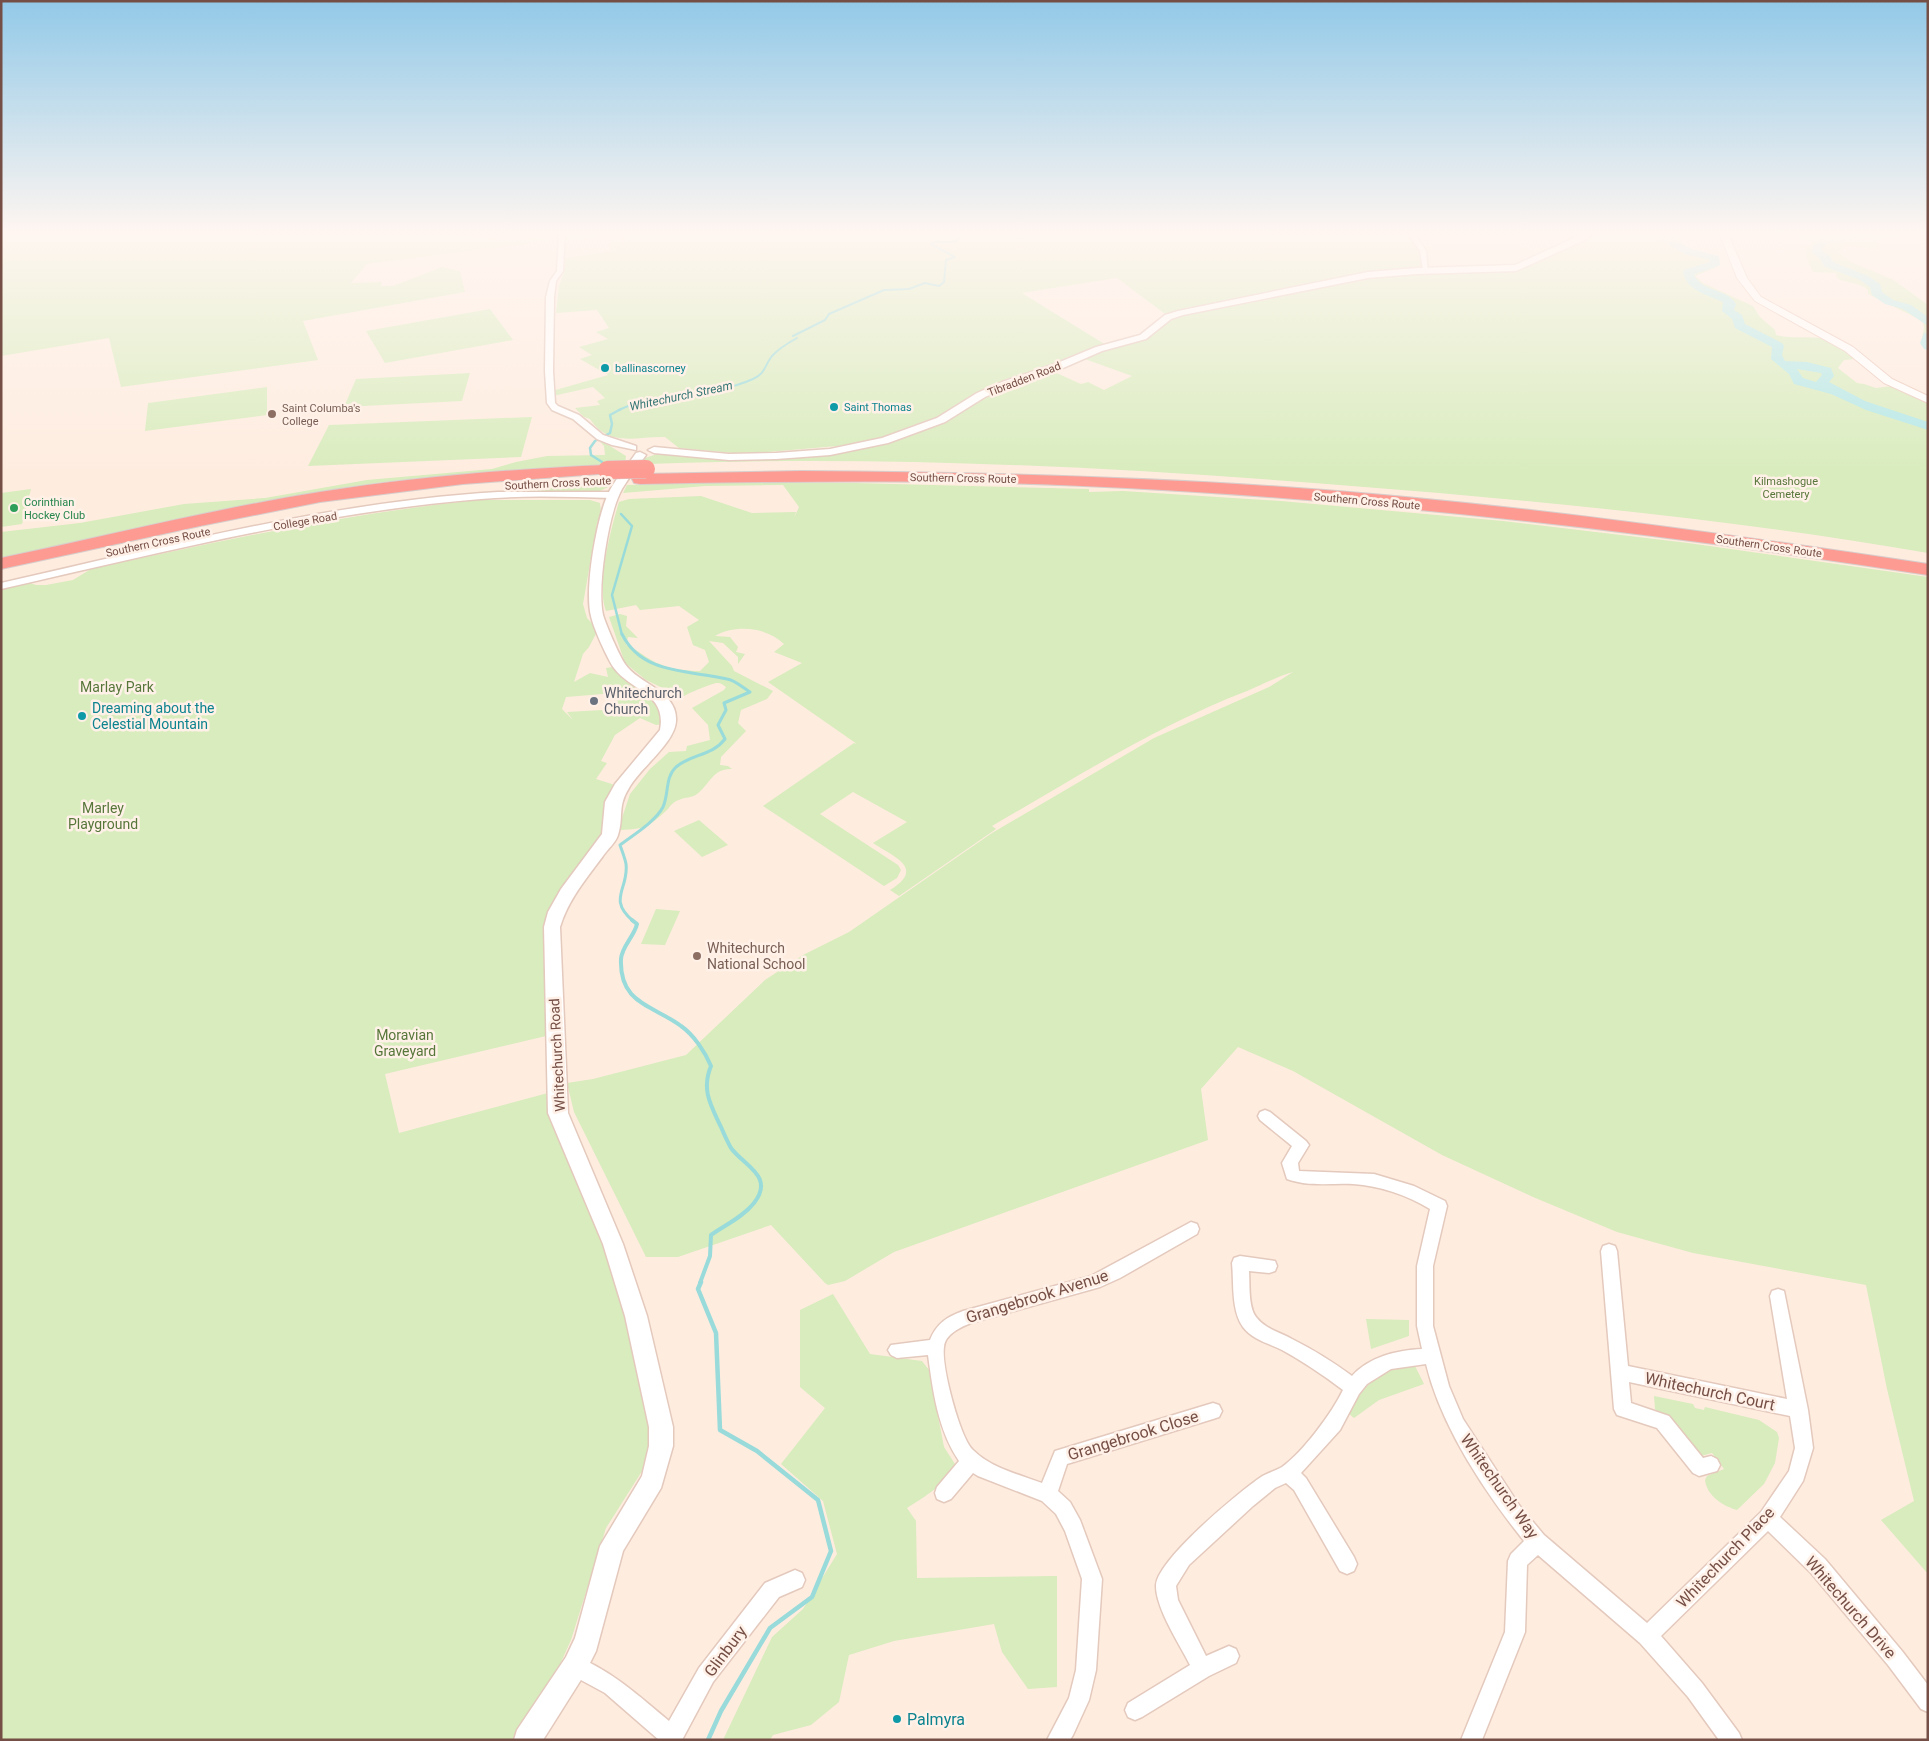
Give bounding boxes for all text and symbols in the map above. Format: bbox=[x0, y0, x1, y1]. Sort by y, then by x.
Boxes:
street label: Tibradden Road bbox=[986, 360, 1063, 399]
marker: ballinascorney bbox=[599, 362, 611, 374]
place label: ballinascorney bbox=[615, 362, 687, 375]
water label: Whitechurch Stream bbox=[628, 378, 734, 414]
marker: Saint Thomas bbox=[828, 401, 840, 413]
place label: Saint Thomas bbox=[844, 401, 912, 414]
place label: Saint Columba's College bbox=[282, 402, 361, 428]
marker: Saint Columba's College bbox=[266, 408, 278, 420]
street label: Southern Cross Route bbox=[910, 471, 1017, 486]
street label: Southern Cross Route bbox=[504, 474, 612, 493]
park label: Kilmashogue Cemetery bbox=[1754, 475, 1818, 501]
street label: Southern Cross Route bbox=[1313, 490, 1421, 513]
place label: Corinthian Hockey Club bbox=[24, 496, 85, 522]
marker: Corinthian Hockey Club bbox=[8, 502, 20, 514]
street label: College Road bbox=[272, 509, 338, 534]
street label: Southern Cross Route bbox=[105, 525, 212, 560]
street label: Southern Cross Route bbox=[1715, 533, 1823, 560]
park label: Marlay Park bbox=[80, 679, 155, 695]
place label: Whitechurch Church bbox=[604, 685, 682, 717]
marker: Whitechurch Church bbox=[588, 695, 600, 707]
place label: Dreaming about the Celestial Mountain bbox=[92, 700, 215, 732]
marker: Dreaming about the Celestial Mountain bbox=[76, 710, 88, 722]
park label: Marley Playground bbox=[68, 800, 138, 832]
place label: Whitechurch National School bbox=[707, 940, 806, 972]
marker: Whitechurch National School bbox=[691, 950, 703, 962]
street label: Whitechurch Road bbox=[546, 998, 568, 1112]
park label: Moravian Graveyard bbox=[374, 1027, 436, 1059]
street label: Grangebrook Avenue bbox=[964, 1266, 1111, 1327]
street label: Whitechurch Court bbox=[1643, 1368, 1777, 1415]
street label: Grangebrook Close bbox=[1065, 1407, 1201, 1464]
street label: Whitechurch Way bbox=[1456, 1430, 1543, 1543]
street label: Whitechurch Place bbox=[1672, 1503, 1778, 1612]
street label: Whitechurch Drive bbox=[1801, 1552, 1900, 1662]
street label: Glinbury bbox=[700, 1622, 751, 1680]
place label: Palmyra bbox=[907, 1710, 965, 1729]
marker: Palmyra bbox=[891, 1713, 903, 1725]

